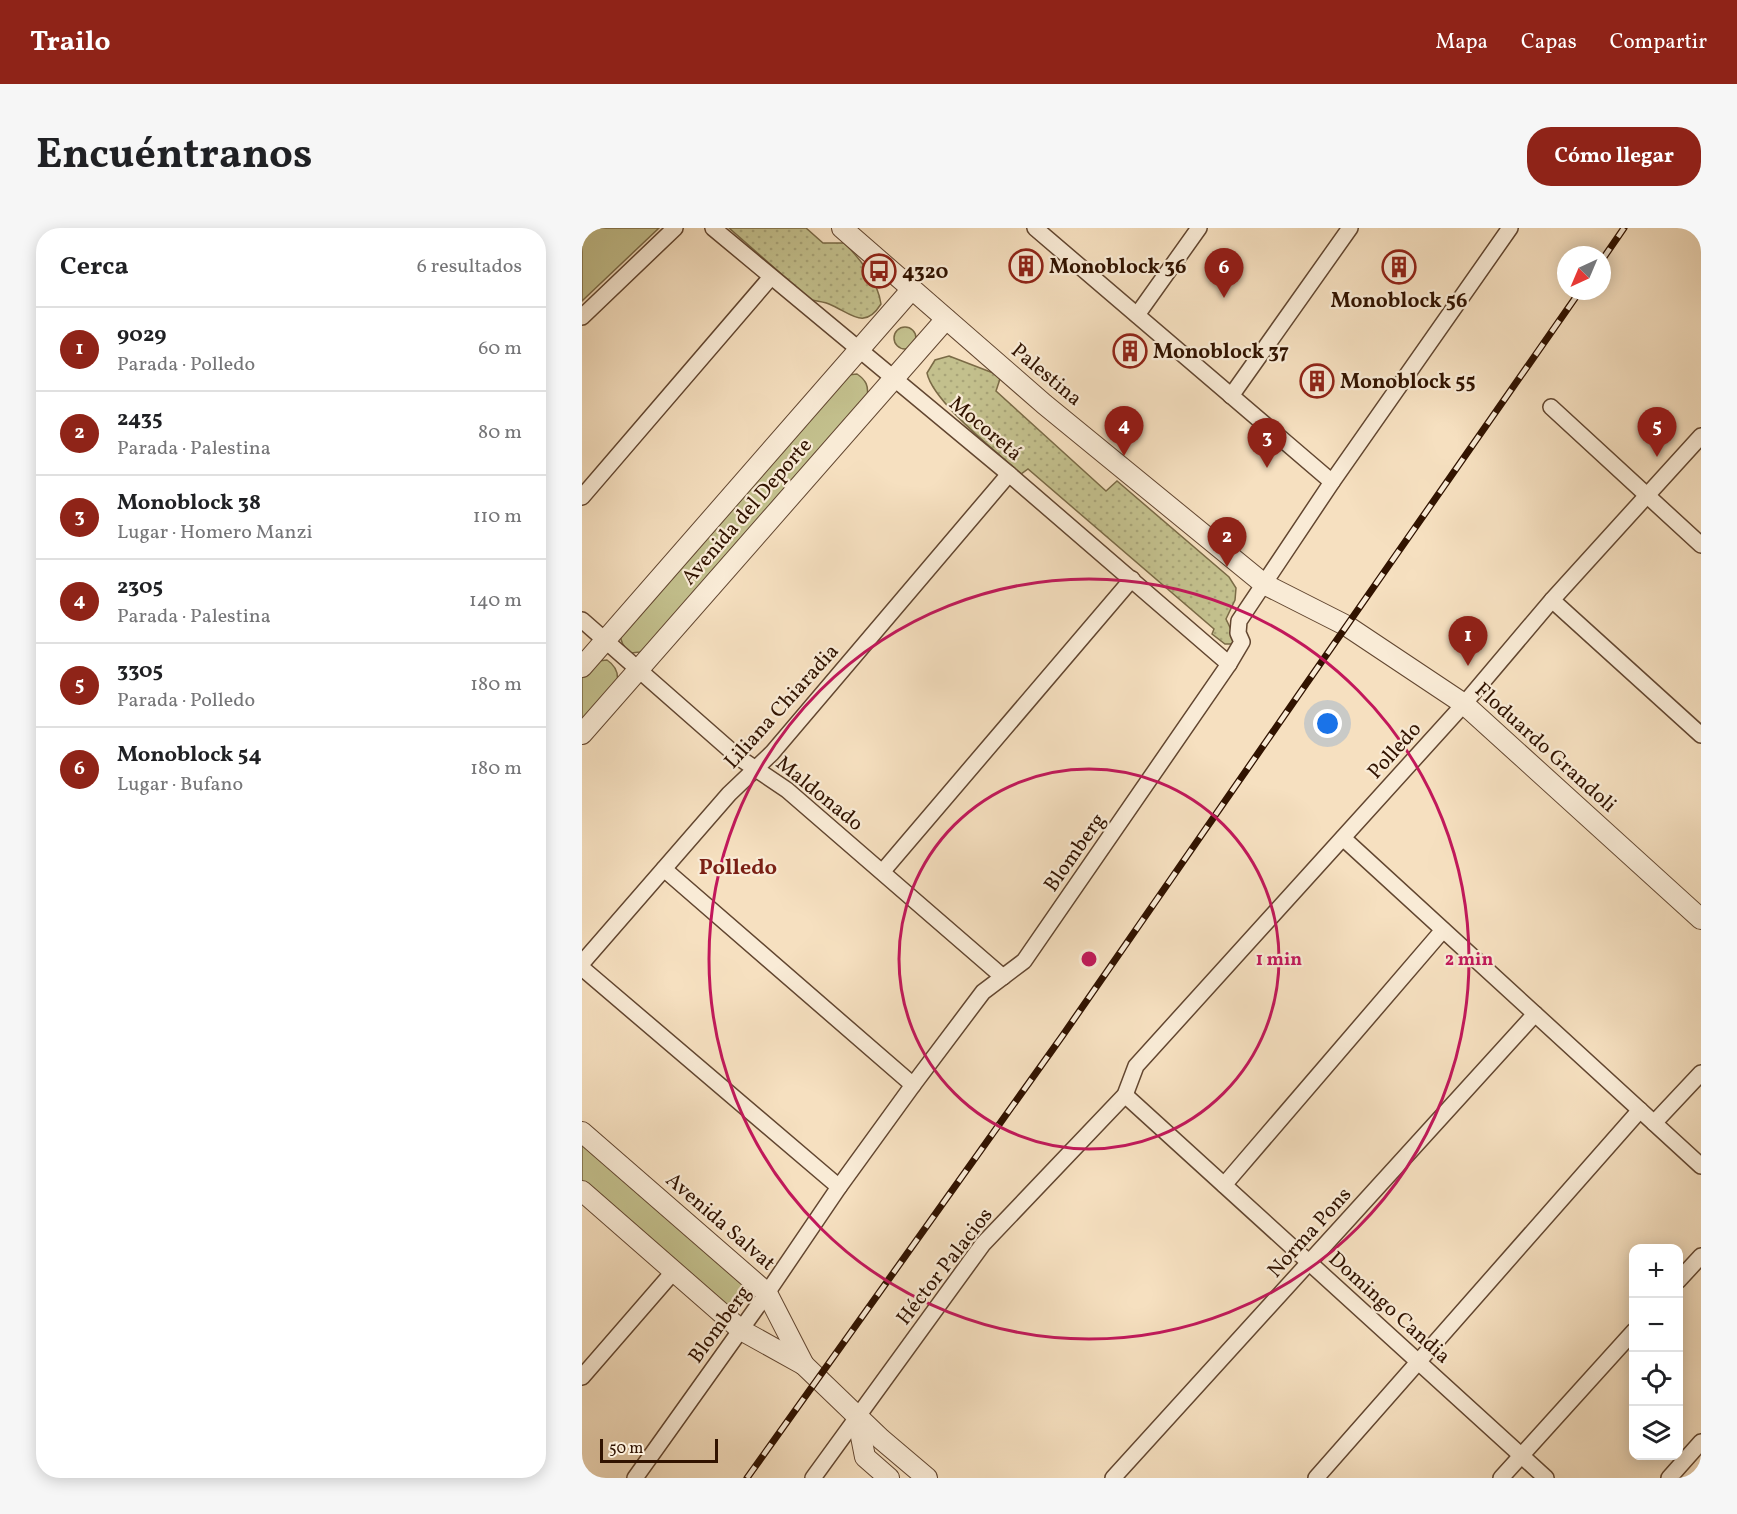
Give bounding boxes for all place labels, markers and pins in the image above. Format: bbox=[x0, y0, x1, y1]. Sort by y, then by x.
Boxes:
building icon: Monoblock 36 bbox=[1008, 248, 1044, 284]
pin: 6 bbox=[1204, 248, 1244, 298]
building icon: Monoblock 56 bbox=[1381, 249, 1417, 285]
bus stop icon: 4320 bbox=[861, 253, 897, 289]
place label: Monoblock 36 bbox=[1049, 253, 1187, 282]
place label: 4320 bbox=[902, 258, 949, 287]
place label: Monoblock 56 bbox=[1331, 287, 1468, 316]
building icon: Monoblock 37 bbox=[1112, 333, 1148, 369]
place label: Monoblock 37 bbox=[1153, 338, 1289, 367]
building icon: Monoblock 55 bbox=[1299, 363, 1335, 399]
place label: Monoblock 55 bbox=[1340, 368, 1476, 397]
pin: 4 bbox=[1104, 406, 1144, 456]
pin: 5 bbox=[1638, 408, 1676, 457]
pin: 3 bbox=[1248, 418, 1286, 468]
pin: 2 bbox=[1208, 518, 1246, 567]
pin: 1 bbox=[1448, 616, 1488, 666]
centre of rings bbox=[1079, 949, 1099, 969]

